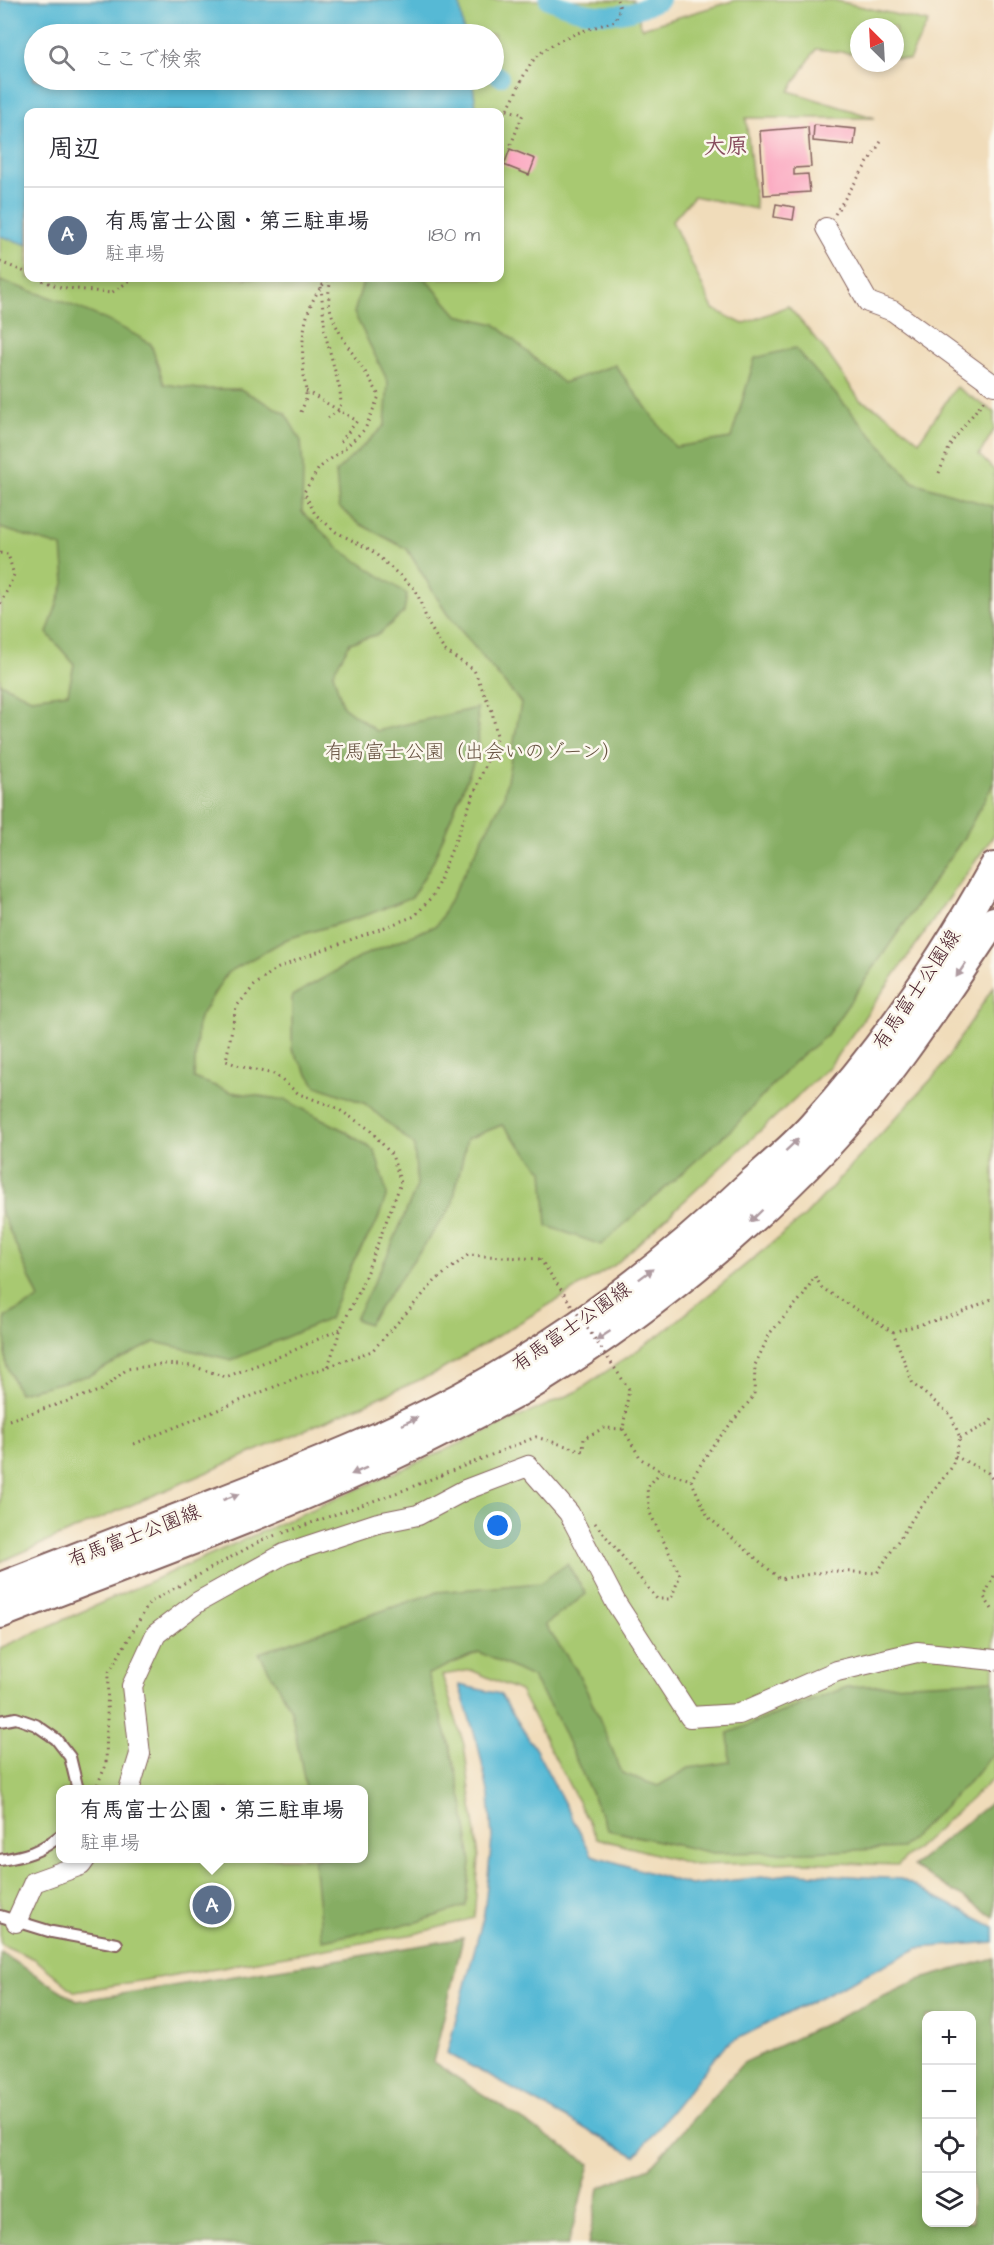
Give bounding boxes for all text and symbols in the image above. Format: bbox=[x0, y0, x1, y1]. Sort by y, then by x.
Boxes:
north arrow bbox=[850, 18, 904, 72]
search box bbox=[24, 24, 504, 90]
icon: search bbox=[45, 41, 78, 74]
text: ここで検索 bbox=[93, 44, 203, 75]
text: 周辺 bbox=[48, 131, 100, 167]
district label: 大原 bbox=[704, 131, 748, 162]
text: 有馬富士公園・第三駐車場 bbox=[105, 206, 369, 237]
text: A bbox=[61, 221, 74, 249]
text: 180 m bbox=[428, 221, 480, 249]
text: 駐車場 bbox=[105, 240, 165, 268]
park label: 有馬富士公園（出会いのゾーン） bbox=[324, 738, 622, 766]
street label: 有馬富士公園線 bbox=[866, 924, 968, 1055]
one-way arrow bbox=[955, 961, 967, 977]
one-way arrow bbox=[785, 1138, 799, 1152]
one-way arrow bbox=[750, 1208, 764, 1222]
one-way arrow bbox=[638, 1267, 654, 1280]
street label: 有馬富士公園線 bbox=[506, 1275, 637, 1378]
one-way arrow bbox=[595, 1331, 612, 1342]
one-way arrow bbox=[402, 1417, 419, 1426]
one-way arrow bbox=[351, 1466, 368, 1475]
one-way arrow bbox=[222, 1492, 240, 1502]
street label: 有馬富士公園線 bbox=[64, 1498, 205, 1574]
your location bbox=[483, 1511, 512, 1540]
popup bbox=[56, 1785, 368, 1863]
text: 有馬富士公園・第三駐車場 bbox=[80, 1795, 344, 1826]
text: 駐車場 bbox=[80, 1829, 140, 1857]
pin: A bbox=[192, 1882, 232, 1928]
map controls bbox=[922, 2011, 976, 2227]
button: + bbox=[922, 2011, 976, 2065]
button: − bbox=[922, 2065, 976, 2119]
button: locate bbox=[922, 2119, 976, 2173]
button: layers bbox=[922, 2173, 976, 2227]

